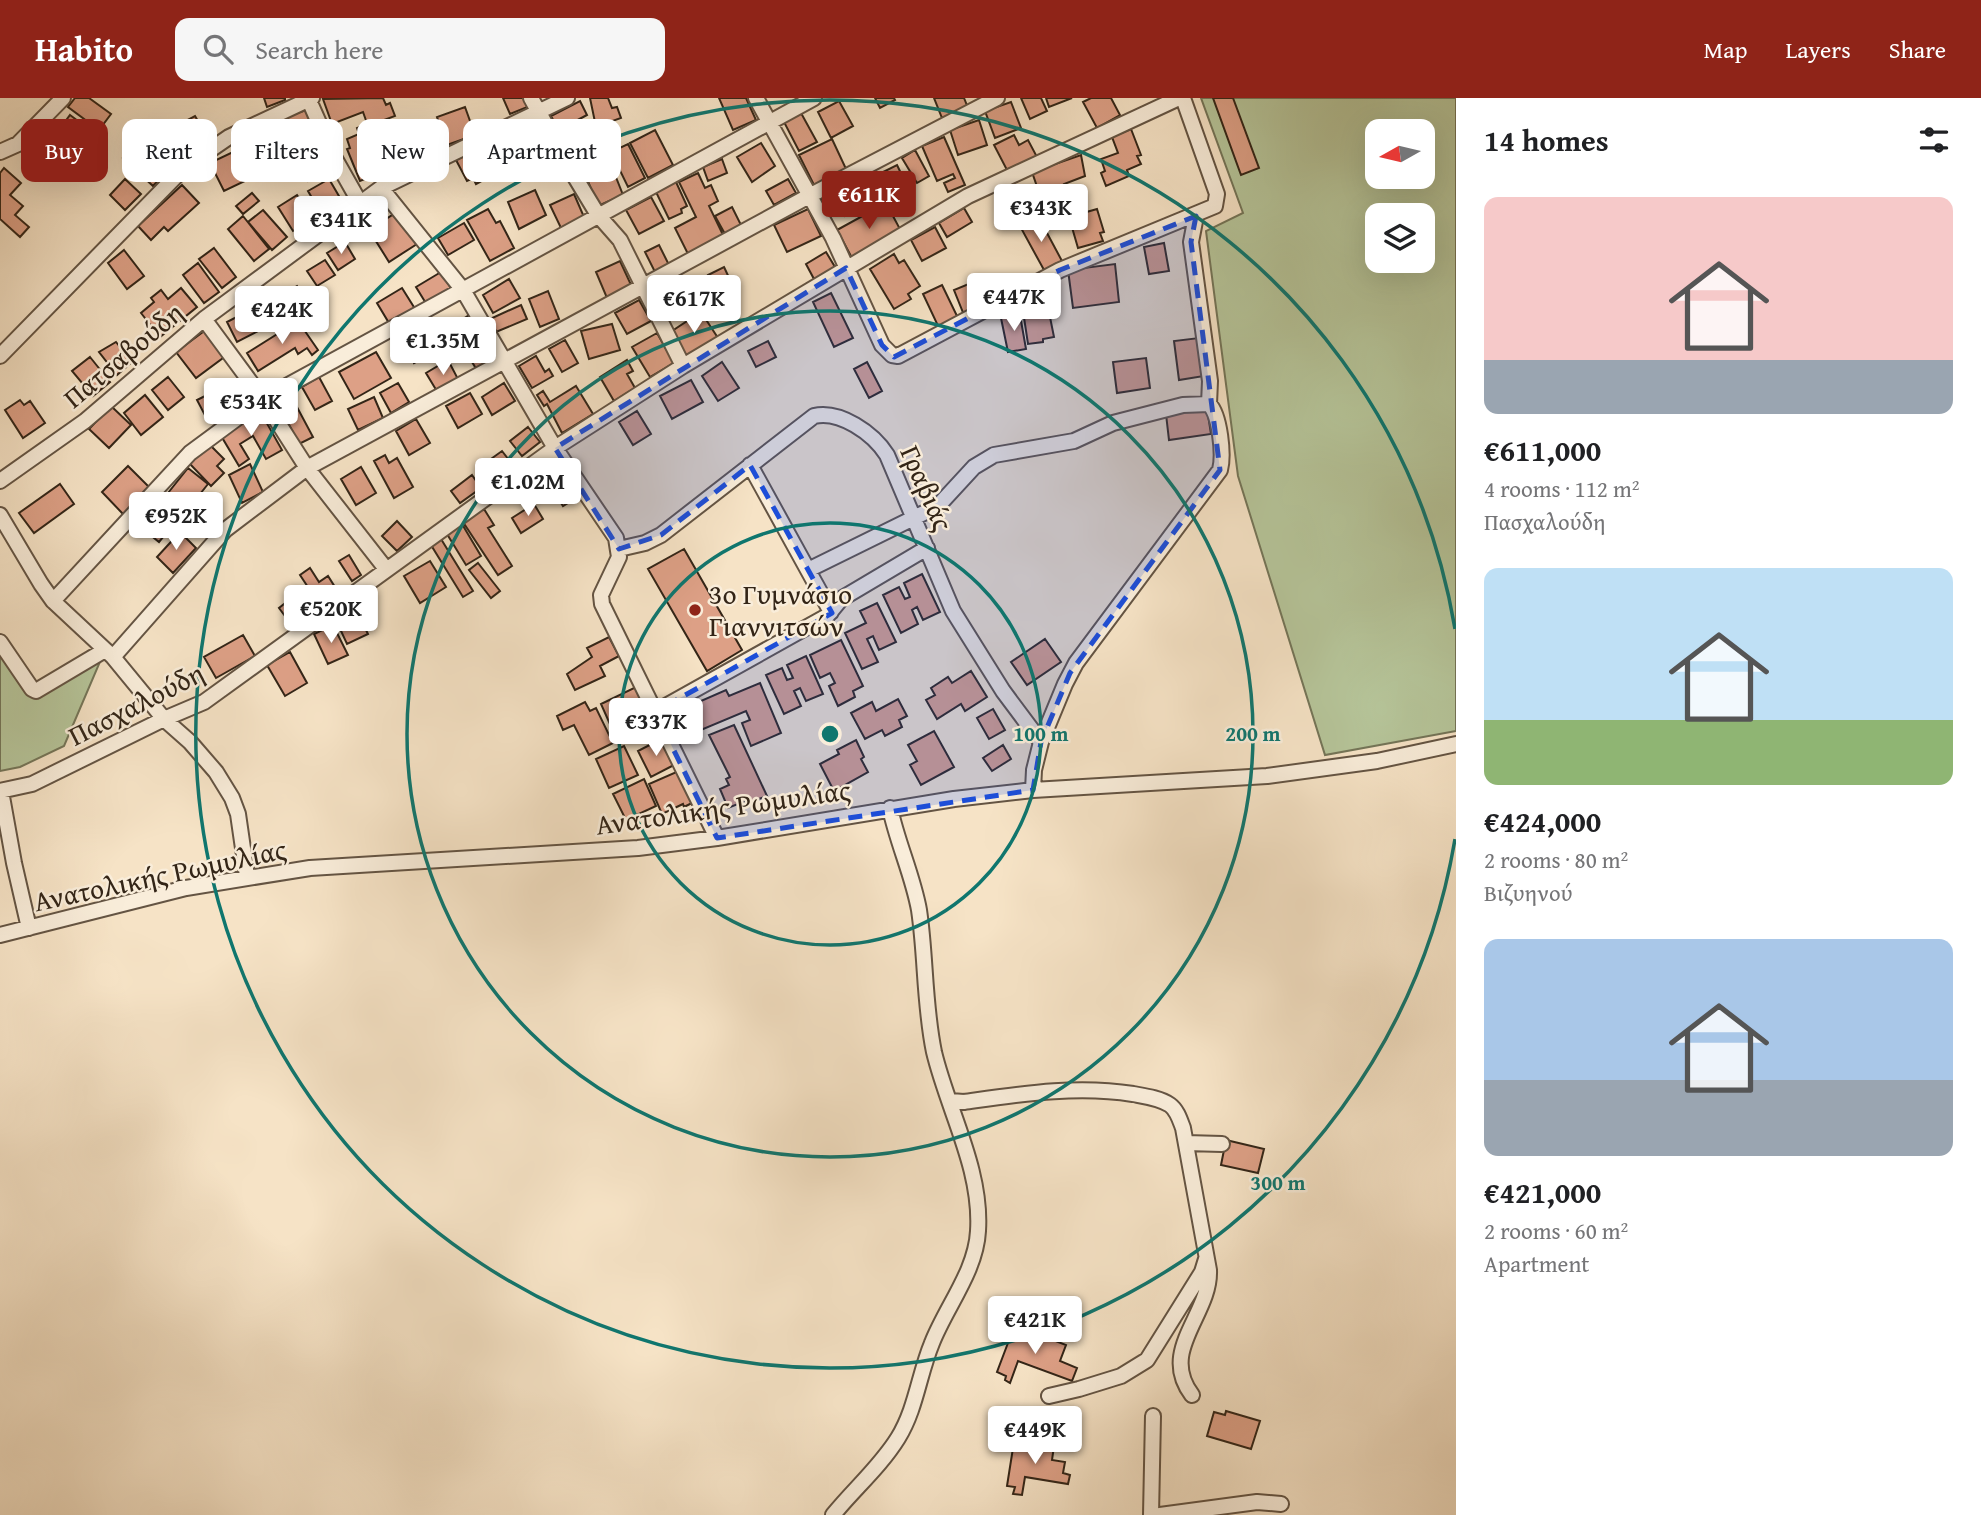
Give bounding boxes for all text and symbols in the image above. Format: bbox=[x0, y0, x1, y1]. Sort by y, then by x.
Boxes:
search box bbox=[175, 18, 665, 81]
text: Habito bbox=[35, 25, 133, 73]
icon: search bbox=[199, 30, 237, 68]
text: Search here bbox=[255, 30, 383, 69]
text: Map bbox=[1704, 32, 1747, 67]
text: Layers bbox=[1785, 32, 1851, 67]
text: Share bbox=[1889, 32, 1946, 67]
text: 14 homes bbox=[1484, 118, 1609, 162]
chip: Buy bbox=[21, 119, 108, 182]
chip: Rent bbox=[122, 119, 217, 182]
chip: Filters bbox=[231, 119, 343, 182]
chip: New bbox=[357, 119, 449, 182]
chip: Apartment bbox=[463, 119, 621, 182]
north arrow bbox=[1365, 119, 1435, 189]
map controls bbox=[1365, 119, 1435, 273]
icon: filters bbox=[1915, 121, 1953, 159]
pin: €611K bbox=[820, 172, 918, 231]
text: €611K bbox=[838, 177, 900, 210]
pin: €343K bbox=[992, 184, 1090, 244]
text: €343K bbox=[1010, 190, 1072, 223]
pin: €341K bbox=[292, 197, 390, 256]
text: €341K bbox=[310, 202, 372, 235]
button: layers bbox=[1365, 203, 1435, 273]
icon: home bbox=[1656, 243, 1782, 369]
pin: €447K bbox=[965, 274, 1063, 333]
pin: €617K bbox=[645, 275, 743, 335]
text: €447K bbox=[983, 279, 1045, 312]
text: €617K bbox=[663, 281, 725, 314]
pin: €424K bbox=[233, 286, 331, 346]
street label: Πατσαβούδη bbox=[54, 292, 192, 417]
text: €424K bbox=[251, 292, 313, 325]
pin: €1.35M bbox=[386, 317, 500, 377]
text: €1.35M bbox=[406, 323, 480, 356]
pin: €534K bbox=[202, 378, 300, 438]
text: €534K bbox=[220, 384, 282, 417]
text: €611,000 bbox=[1484, 428, 1601, 472]
street label: Γραβιάς bbox=[890, 438, 964, 537]
pin: €1.02M bbox=[471, 458, 585, 518]
text: €1.02M bbox=[491, 464, 565, 497]
text: 4 rooms · 112 m² bbox=[1484, 472, 1639, 505]
pin: €952K bbox=[127, 492, 225, 552]
text: €952K bbox=[145, 498, 207, 531]
text: Πασχαλούδη bbox=[1484, 505, 1605, 538]
place label: 3ο Γυμνάσιο Γιαννιτσών bbox=[709, 573, 852, 646]
pin: €520K bbox=[282, 586, 380, 645]
text: €520K bbox=[300, 591, 362, 624]
marker: 3ο Γυμνάσιο Γιαννιτσών bbox=[687, 602, 703, 618]
icon: home bbox=[1656, 614, 1782, 740]
street label: Πασχαλούδη bbox=[61, 652, 211, 755]
pin: €337K bbox=[607, 698, 705, 758]
text: €337K bbox=[625, 704, 687, 737]
text: 100 m bbox=[1013, 718, 1069, 749]
text: 200 m bbox=[1225, 718, 1281, 749]
centre of rings bbox=[818, 722, 842, 746]
street label: Ανατολικής Ρωμυλίας bbox=[593, 768, 853, 845]
text: €424,000 bbox=[1484, 799, 1601, 843]
street label: Ανατολικής Ρωμυλίας bbox=[30, 828, 290, 921]
text: 2 rooms · 80 m² bbox=[1484, 843, 1628, 876]
text: Βιζυηνού bbox=[1484, 876, 1573, 909]
icon: home bbox=[1656, 985, 1782, 1111]
text: 300 m bbox=[1250, 1167, 1306, 1198]
text: €421,000 bbox=[1484, 1170, 1601, 1214]
text: 2 rooms · 60 m² bbox=[1484, 1214, 1628, 1247]
text: Apartment bbox=[1484, 1247, 1589, 1280]
pin: €421K bbox=[986, 1296, 1084, 1356]
text: €421K bbox=[1004, 1302, 1066, 1335]
pin: €449K bbox=[986, 1406, 1084, 1466]
text: €449K bbox=[1004, 1412, 1066, 1445]

